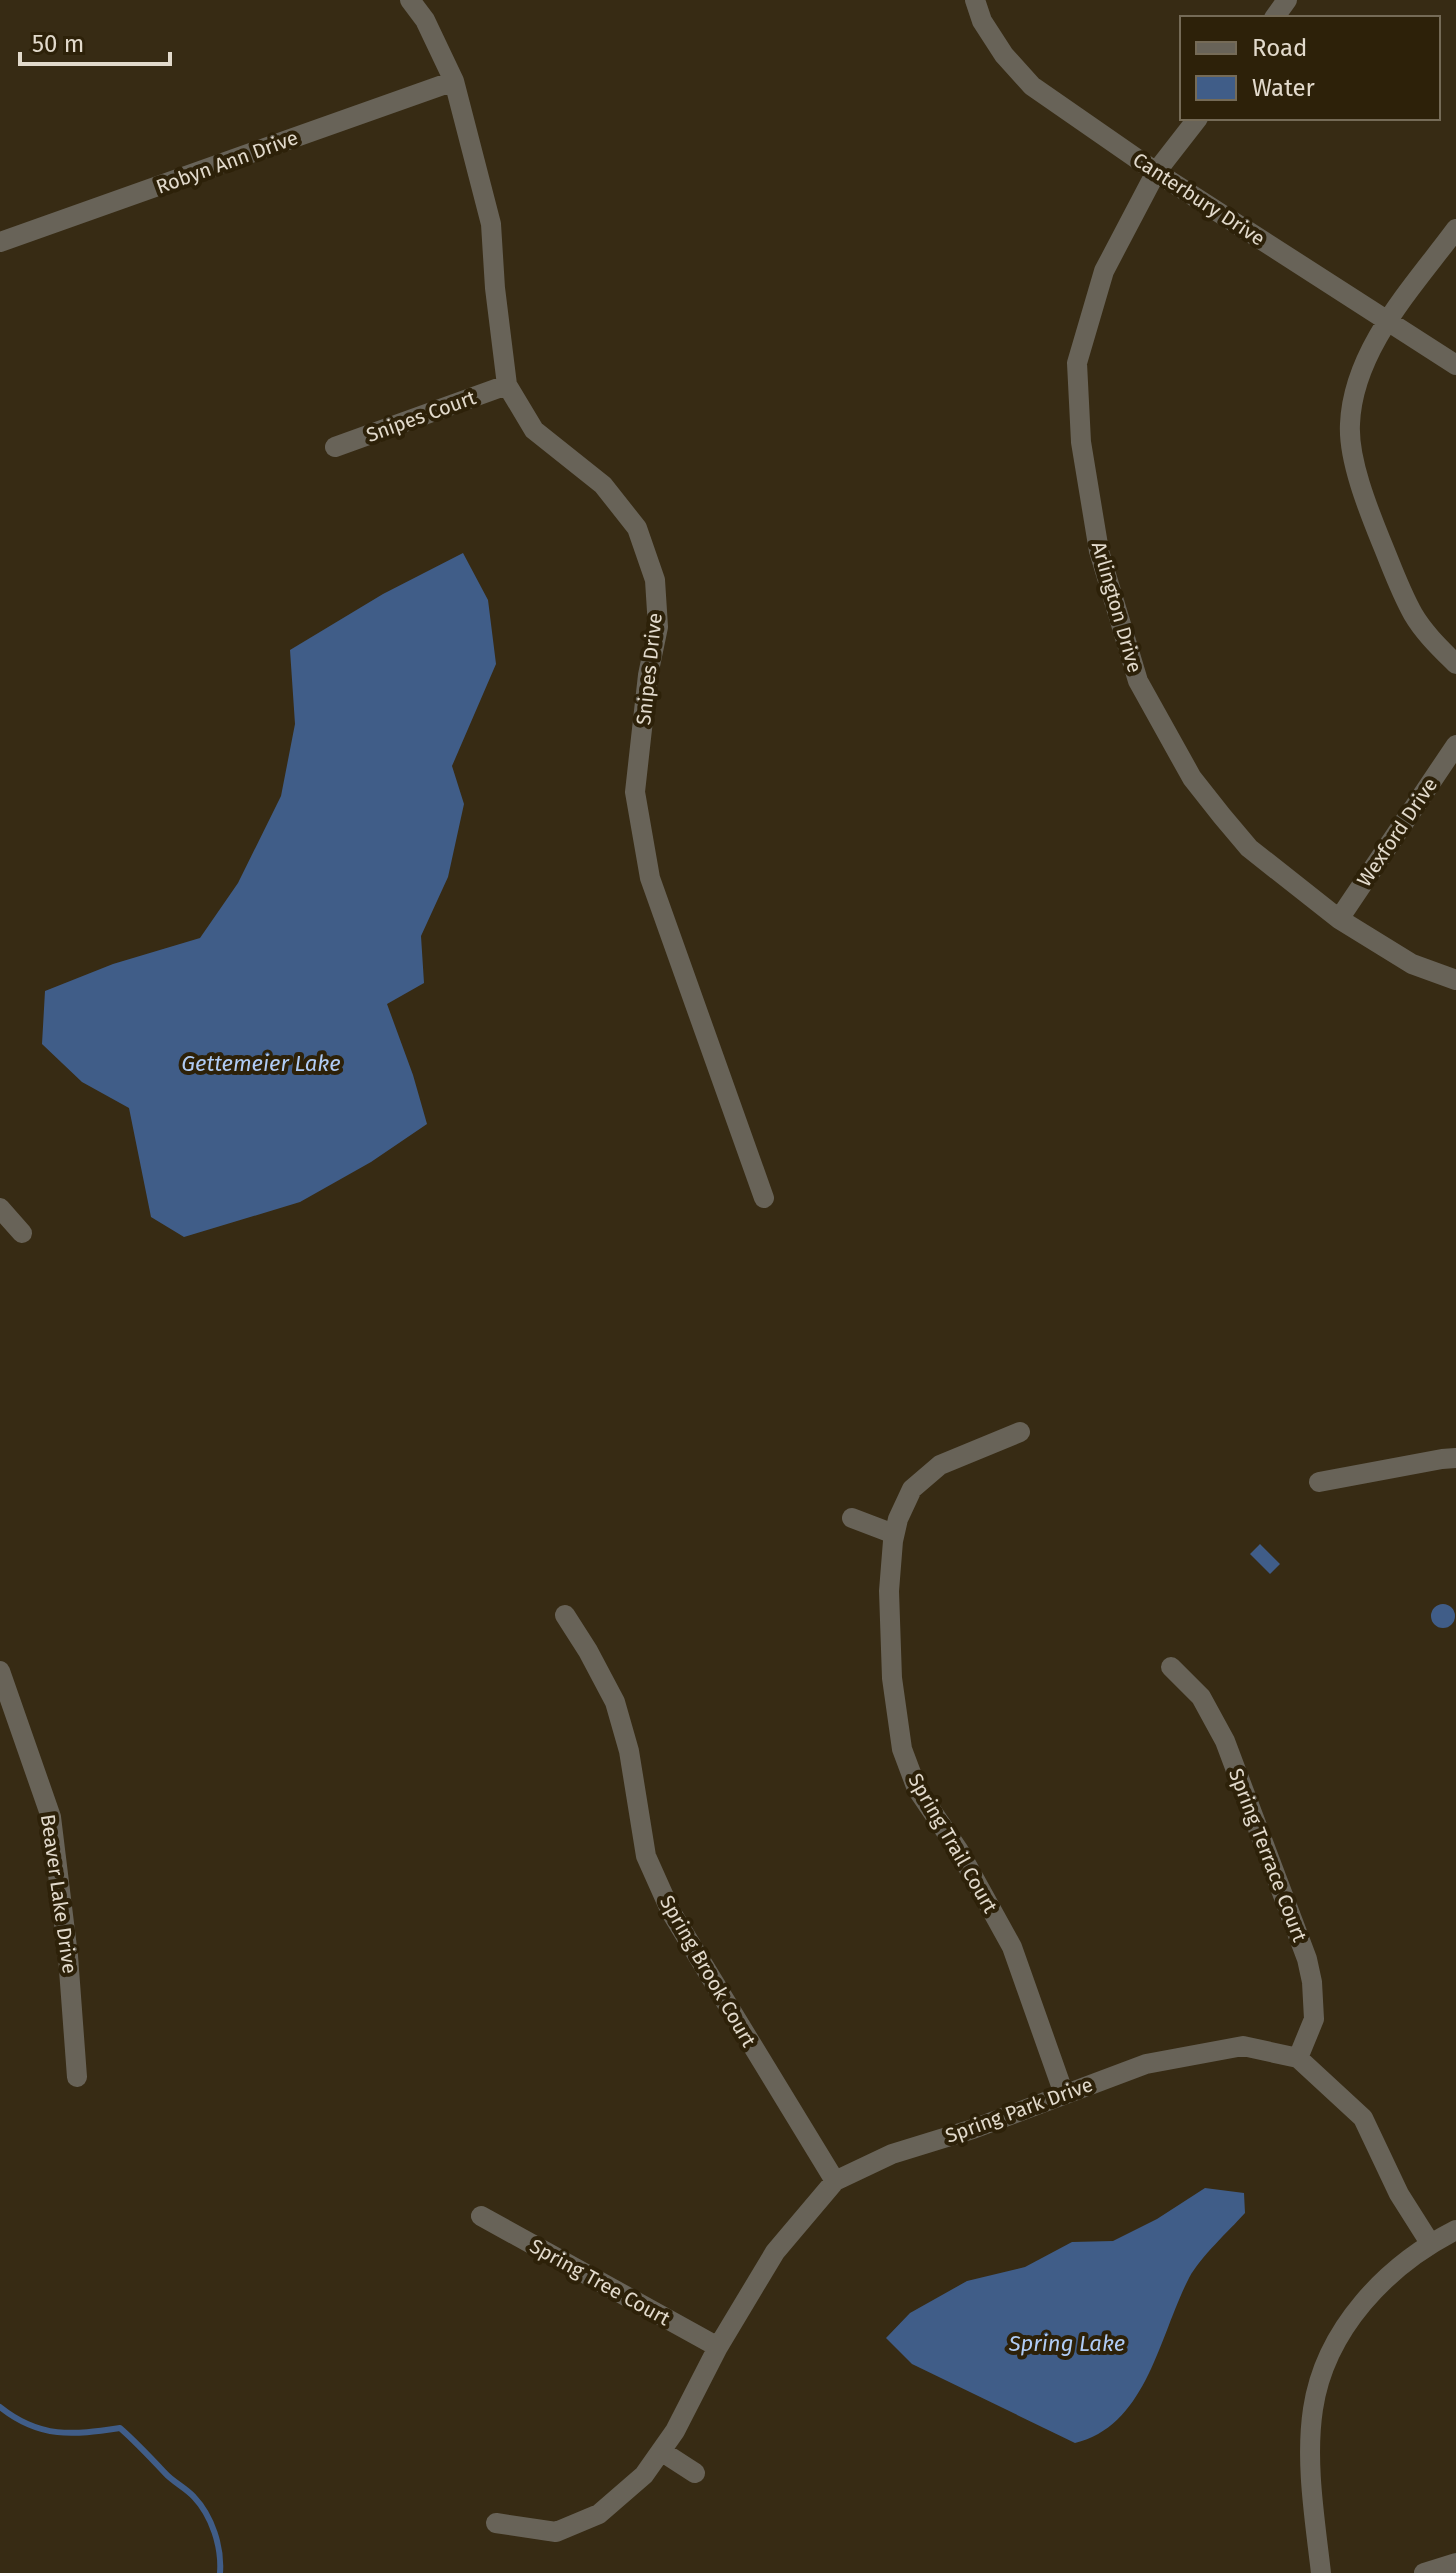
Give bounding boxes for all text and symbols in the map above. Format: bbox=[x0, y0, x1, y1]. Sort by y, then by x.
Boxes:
scale bar bbox=[20, 16, 170, 66]
legend bbox=[1180, 16, 1440, 120]
text: 50 m bbox=[32, 30, 84, 58]
text: Road bbox=[1252, 34, 1307, 62]
text: Water bbox=[1252, 74, 1316, 102]
street label: Robyn Ann Drive bbox=[153, 125, 301, 199]
street label: Canterbury Drive bbox=[1129, 147, 1269, 251]
street label: Snipes Court bbox=[363, 385, 480, 447]
street label: Arlington Drive bbox=[1087, 539, 1147, 675]
street label: Snipes Drive bbox=[631, 612, 667, 726]
street label: Wexford Drive bbox=[1352, 773, 1442, 891]
water label: Gettemeier Lake bbox=[181, 1050, 341, 1077]
street label: Spring Terrace Court bbox=[1224, 1765, 1312, 1946]
street label: Spring Trail Court bbox=[903, 1769, 1003, 1918]
street label: Beaver Lake Drive bbox=[36, 1813, 82, 1975]
street label: Spring Brook Court bbox=[655, 1891, 761, 2052]
street label: Spring Park Drive bbox=[942, 2072, 1096, 2148]
street label: Spring Tree Court bbox=[526, 2234, 675, 2331]
water label: Spring Lake bbox=[1008, 2330, 1125, 2357]

